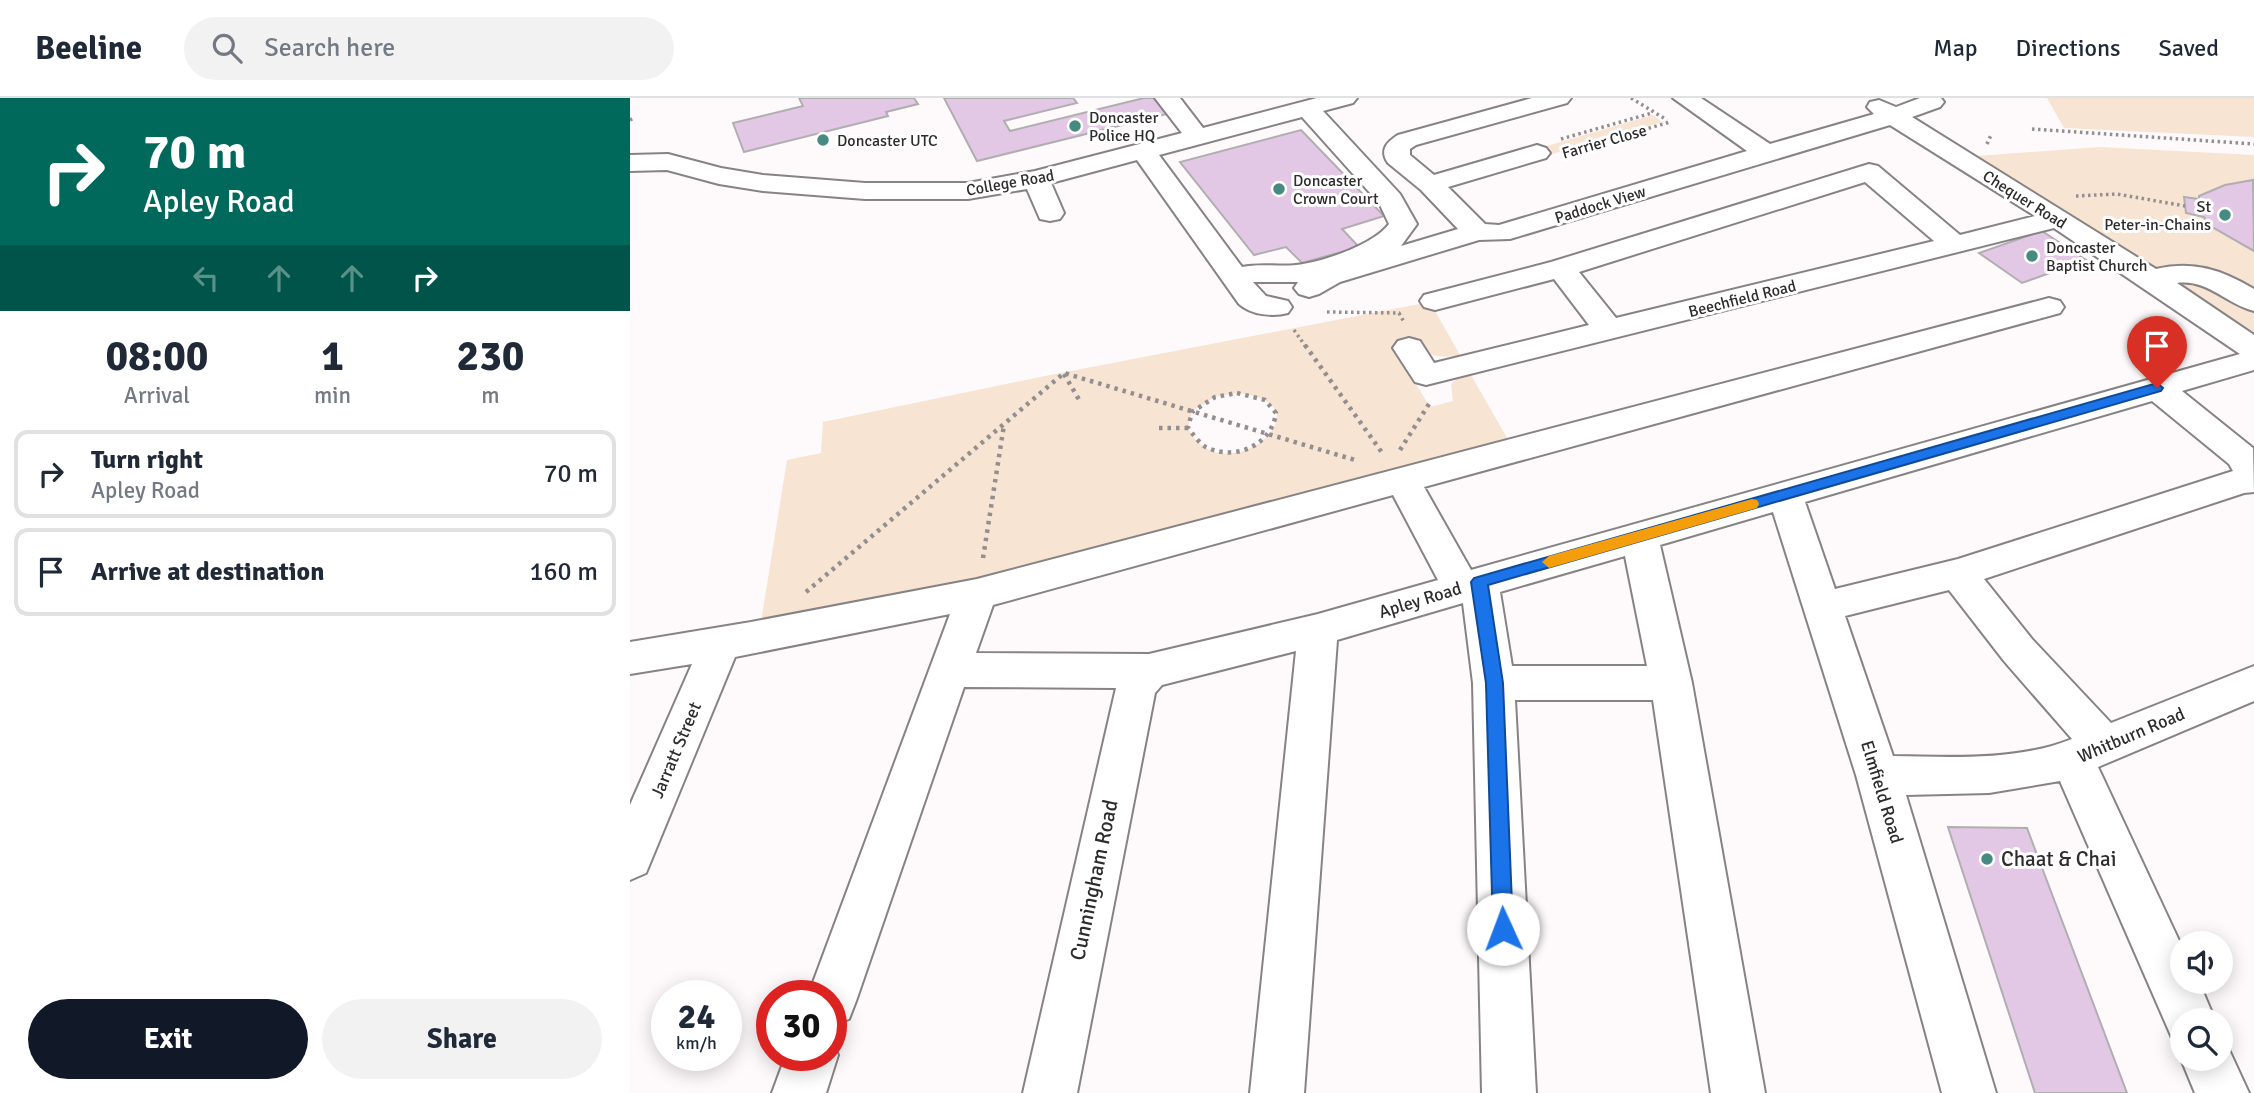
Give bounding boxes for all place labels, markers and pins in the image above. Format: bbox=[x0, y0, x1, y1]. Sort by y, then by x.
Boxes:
place label: Doncaster Police HQ bbox=[1089, 108, 1159, 146]
marker: Doncaster Police HQ bbox=[1067, 118, 1083, 134]
place label: Doncaster UTC bbox=[837, 131, 938, 151]
marker: Doncaster UTC bbox=[815, 132, 831, 148]
place label: Doncaster Crown Court bbox=[1293, 171, 1379, 209]
marker: Doncaster Crown Court bbox=[1271, 181, 1287, 197]
place label: St Peter-in-Chains bbox=[2104, 197, 2211, 235]
marker: St Peter-in-Chains bbox=[2217, 207, 2233, 223]
place label: Doncaster Baptist Church bbox=[2046, 238, 2147, 276]
marker: Doncaster Baptist Church bbox=[2024, 248, 2040, 264]
pin bbox=[2127, 316, 2187, 388]
place label: Chaat & Chai bbox=[2001, 846, 2116, 872]
marker: Chaat & Chai bbox=[1979, 851, 1995, 867]

